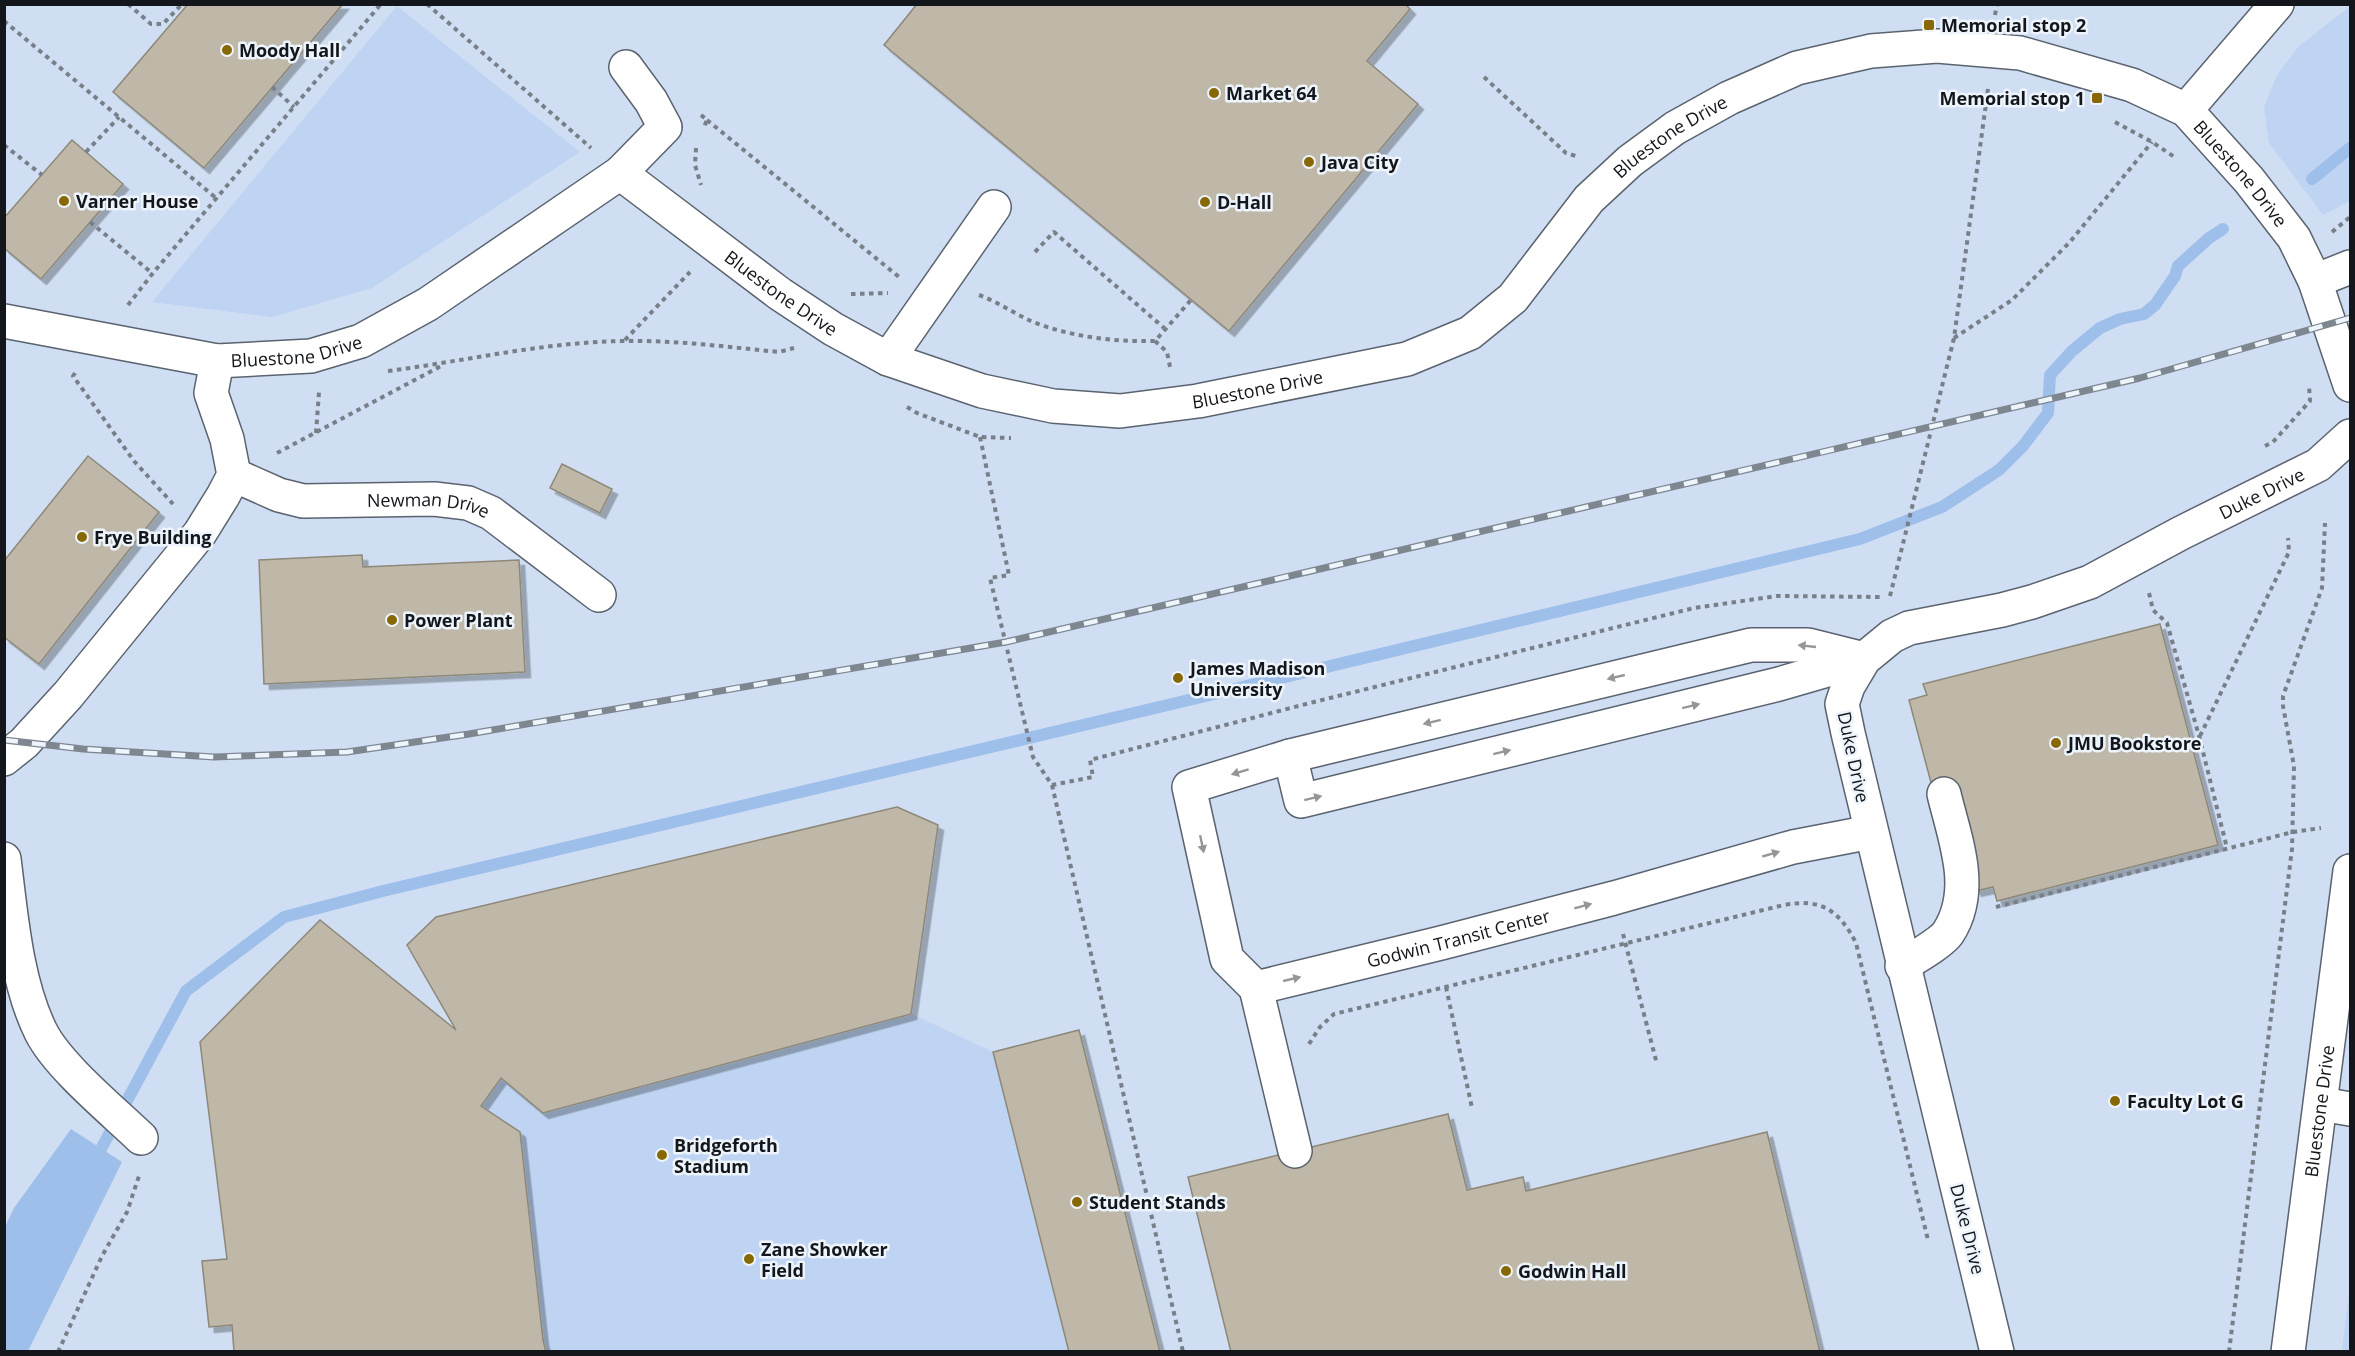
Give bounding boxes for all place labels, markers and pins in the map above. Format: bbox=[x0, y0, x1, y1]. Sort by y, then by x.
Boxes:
place label: Memorial stop 2 bbox=[1941, 13, 2086, 37]
marker: Memorial stop 2 bbox=[1922, 18, 1936, 32]
place label: Moody Hall bbox=[239, 38, 340, 62]
marker: Moody Hall bbox=[220, 43, 234, 57]
place label: Market 64 bbox=[1226, 81, 1317, 105]
marker: Market 64 bbox=[1207, 86, 1221, 100]
place label: Memorial stop 1 bbox=[1940, 86, 2085, 110]
marker: Memorial stop 1 bbox=[2090, 91, 2104, 105]
place label: Java City bbox=[1319, 150, 1399, 174]
marker: Java City bbox=[1302, 155, 1316, 169]
place label: Varner House bbox=[76, 189, 198, 213]
place label: D-Hall bbox=[1217, 190, 1272, 214]
marker: Varner House bbox=[57, 194, 71, 208]
marker: D-Hall bbox=[1198, 195, 1212, 209]
place label: Frye Building bbox=[94, 525, 211, 549]
marker: Frye Building bbox=[75, 530, 89, 544]
place label: Power Plant bbox=[404, 608, 513, 632]
marker: Power Plant bbox=[385, 613, 399, 627]
place label: James Madison University bbox=[1188, 656, 1325, 701]
marker: James Madison University bbox=[1171, 671, 1185, 685]
place label: JMU Bookstore bbox=[2066, 731, 2201, 755]
marker: JMU Bookstore bbox=[2049, 736, 2063, 750]
place label: Faculty Lot G bbox=[2127, 1089, 2244, 1113]
marker: Faculty Lot G bbox=[2108, 1094, 2122, 1108]
place label: Bridgeforth Stadium bbox=[674, 1133, 778, 1178]
marker: Bridgeforth Stadium bbox=[655, 1148, 669, 1162]
place label: Student Stands bbox=[1089, 1190, 1226, 1214]
marker: Student Stands bbox=[1070, 1195, 1084, 1209]
place label: Zane Showker Field bbox=[761, 1237, 888, 1282]
marker: Zane Showker Field bbox=[742, 1252, 756, 1266]
place label: Godwin Hall bbox=[1518, 1259, 1627, 1283]
marker: Godwin Hall bbox=[1499, 1264, 1513, 1278]

